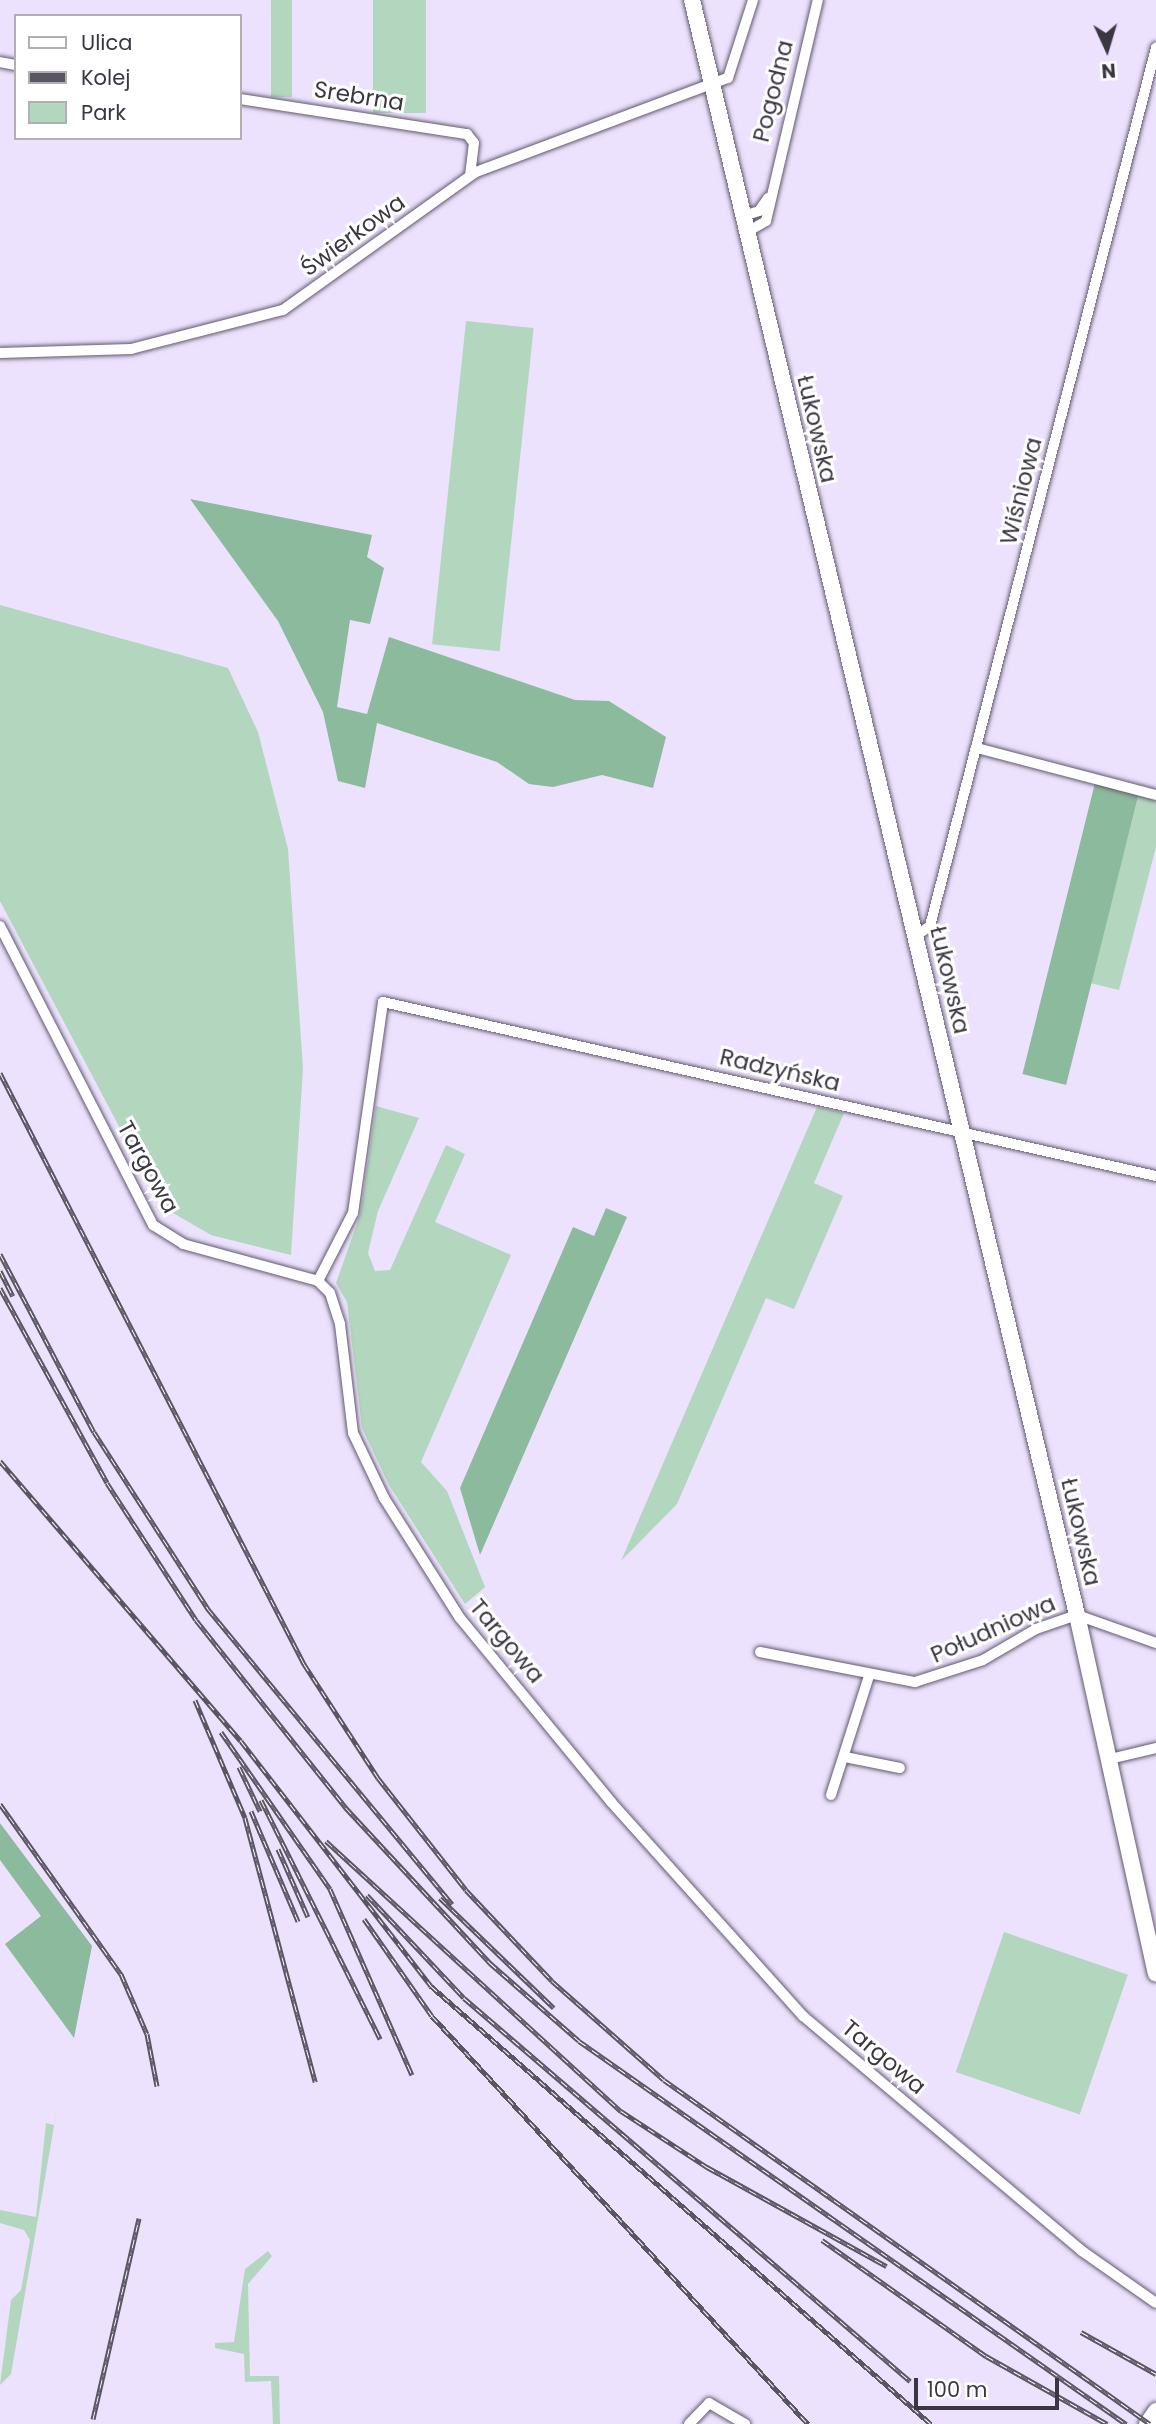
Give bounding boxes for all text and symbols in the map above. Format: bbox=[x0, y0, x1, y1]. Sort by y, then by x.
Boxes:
legend bbox=[14, 14, 242, 140]
north arrow bbox=[1072, 14, 1142, 84]
text: Ulica bbox=[81, 28, 132, 57]
street label: Pogodna bbox=[747, 37, 799, 145]
text: N bbox=[1100, 56, 1117, 84]
text: Kolej bbox=[81, 63, 130, 92]
street label: Srebrna bbox=[312, 75, 406, 117]
text: Park bbox=[81, 98, 126, 127]
street label: Świerkowa bbox=[296, 188, 410, 282]
street label: Łukowska bbox=[791, 373, 843, 485]
street label: Wiśniowa bbox=[994, 434, 1048, 548]
street label: Łukowska bbox=[924, 924, 976, 1036]
street label: Radzyńska bbox=[717, 1043, 843, 1097]
street label: Targowa bbox=[111, 1116, 185, 1218]
street label: Łukowska bbox=[1055, 1476, 1107, 1588]
street label: Południowa bbox=[926, 1589, 1060, 1669]
street label: Targowa bbox=[464, 1593, 550, 1689]
street label: Targowa bbox=[836, 2014, 932, 2100]
scale bar bbox=[918, 2364, 1063, 2408]
text: 100 m bbox=[927, 2375, 987, 2404]

